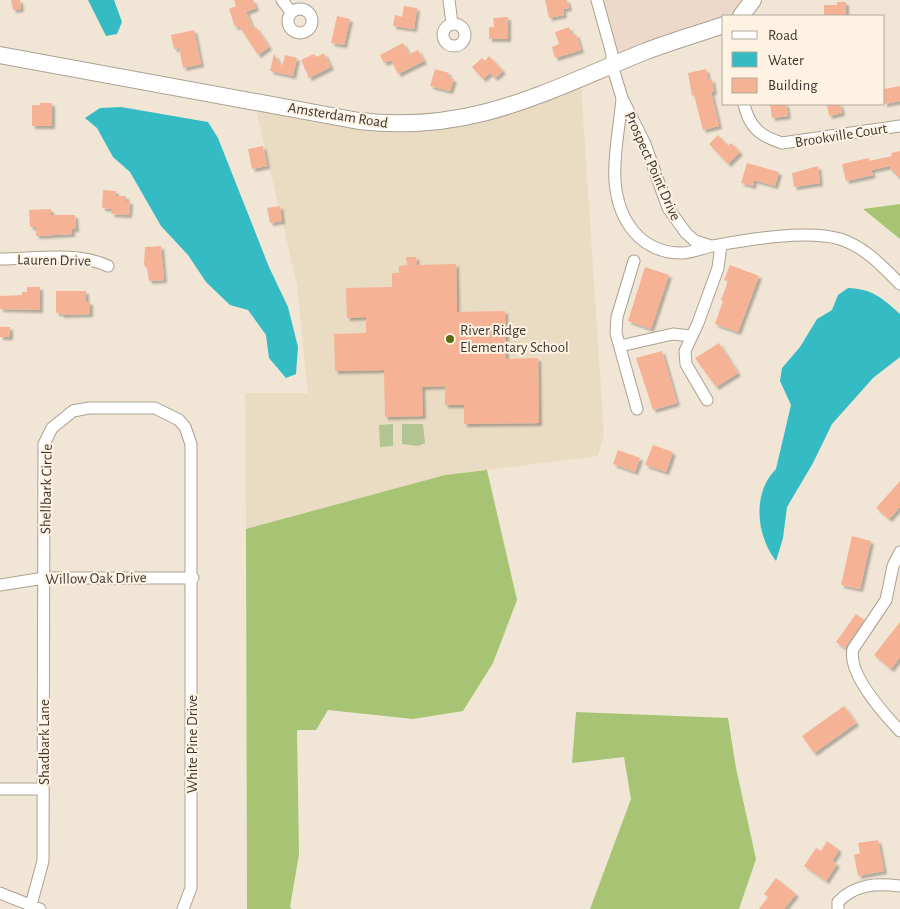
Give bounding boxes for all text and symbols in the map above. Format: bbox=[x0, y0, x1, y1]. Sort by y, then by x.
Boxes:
legend bbox=[722, 15, 885, 105]
text: Road bbox=[768, 28, 798, 43]
text: Water bbox=[768, 53, 804, 68]
text: Building bbox=[768, 78, 818, 93]
street label: Amsterdam Road bbox=[287, 100, 389, 131]
street label: Prospect Point Drive bbox=[622, 110, 683, 223]
street label: Brookville Court bbox=[794, 121, 888, 150]
street label: Lauren Drive bbox=[17, 252, 91, 269]
place label: River Ridge Elementary School bbox=[460, 323, 569, 355]
marker: River Ridge Elementary School bbox=[444, 333, 456, 345]
street label: Shellbark Circle bbox=[38, 444, 55, 534]
street label: Willow Oak Drive bbox=[45, 570, 147, 587]
street label: White Pine Drive bbox=[185, 695, 200, 793]
street label: Shadbark Lane bbox=[37, 699, 52, 785]

